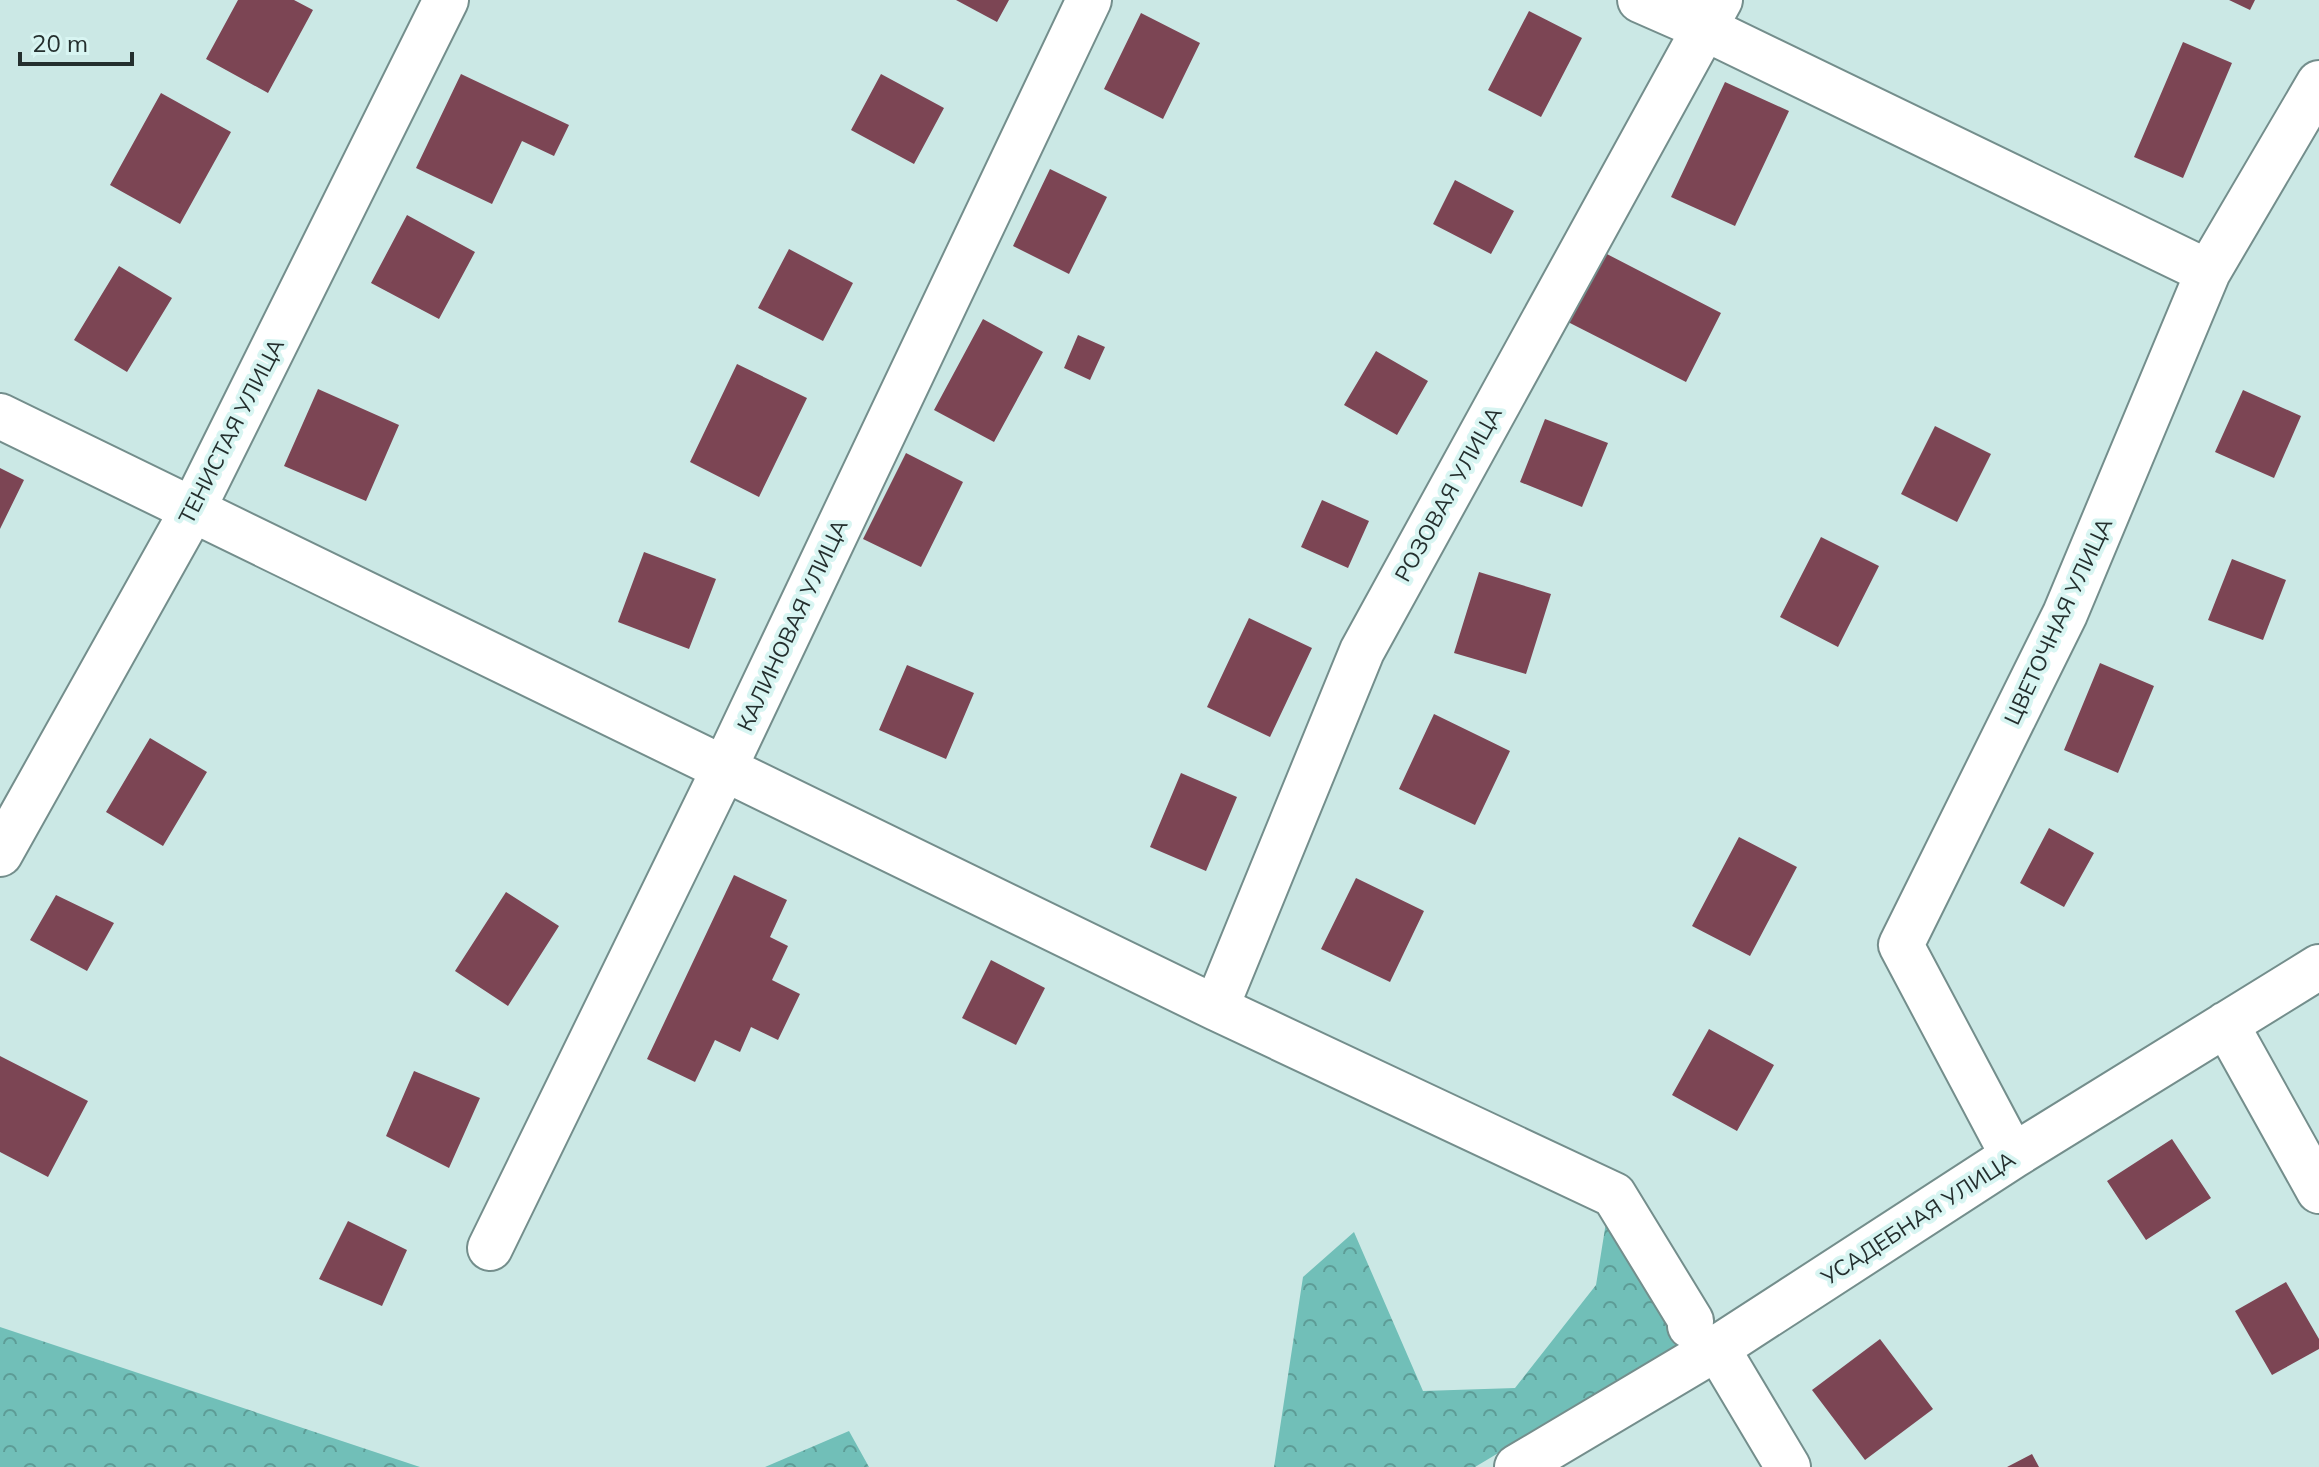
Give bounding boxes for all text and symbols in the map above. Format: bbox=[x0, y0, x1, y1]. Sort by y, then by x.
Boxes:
scale bar bbox=[20, 16, 132, 66]
text: 20 m bbox=[32, 28, 88, 58]
street label: ТЕНИСТАЯ УЛИЦА bbox=[172, 334, 290, 528]
street label: РОЗОВАЯ УЛИЦА bbox=[1388, 402, 1508, 586]
street label: ЦВЕТОЧНАЯ УЛИЦА bbox=[1998, 513, 2118, 729]
street label: КАЛИНОВАЯ УЛИЦА bbox=[731, 515, 853, 735]
street label: УСАДЕБНАЯ УЛИЦА bbox=[1815, 1145, 2020, 1292]

